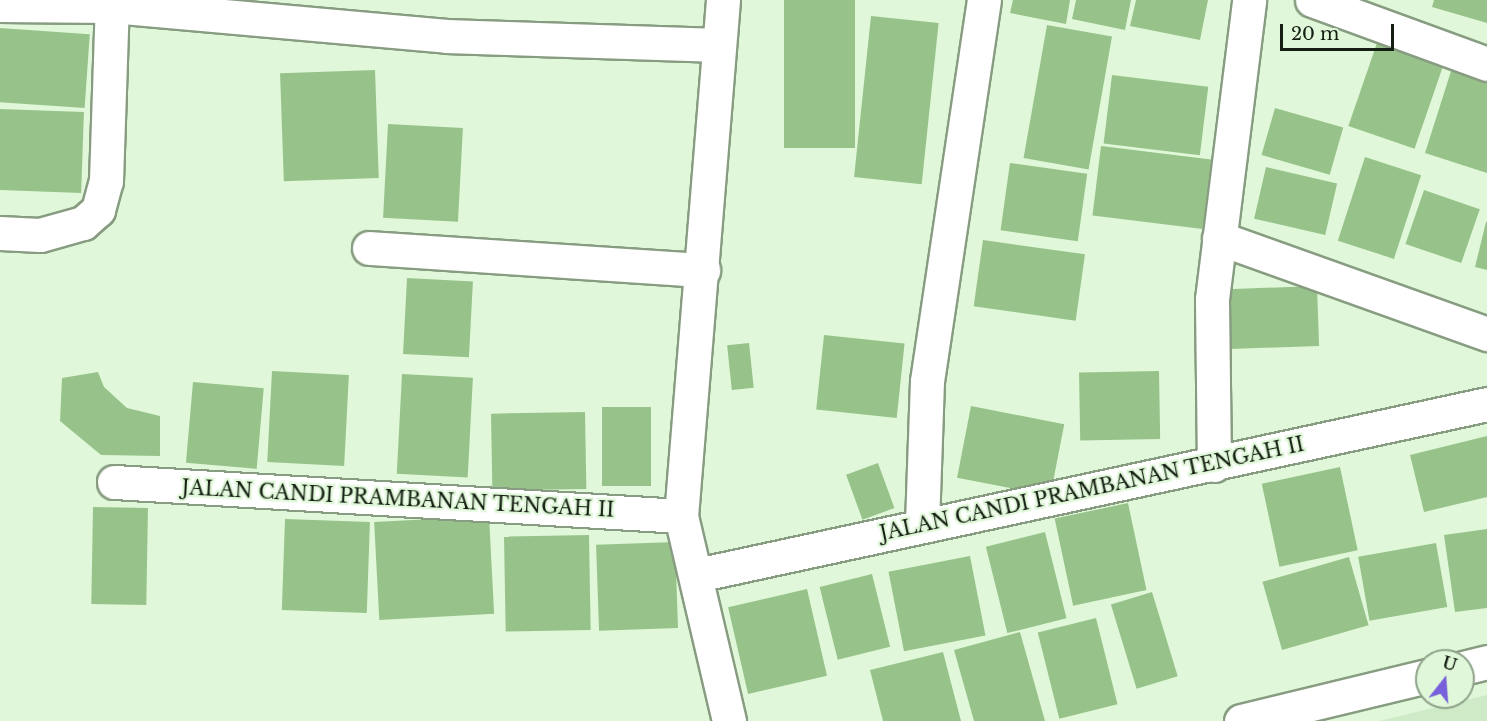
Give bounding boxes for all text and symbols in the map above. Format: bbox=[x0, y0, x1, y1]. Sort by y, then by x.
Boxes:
scale bar bbox=[1283, 12, 1397, 50]
text: 20 m bbox=[1291, 23, 1339, 45]
street label: JALAN CANDI PRAMBANAN TENGAH II bbox=[877, 432, 1307, 546]
street label: JALAN CANDI PRAMBANAN TENGAH II bbox=[181, 476, 615, 522]
north arrow bbox=[1415, 649, 1475, 709]
text: U bbox=[1440, 652, 1459, 675]

